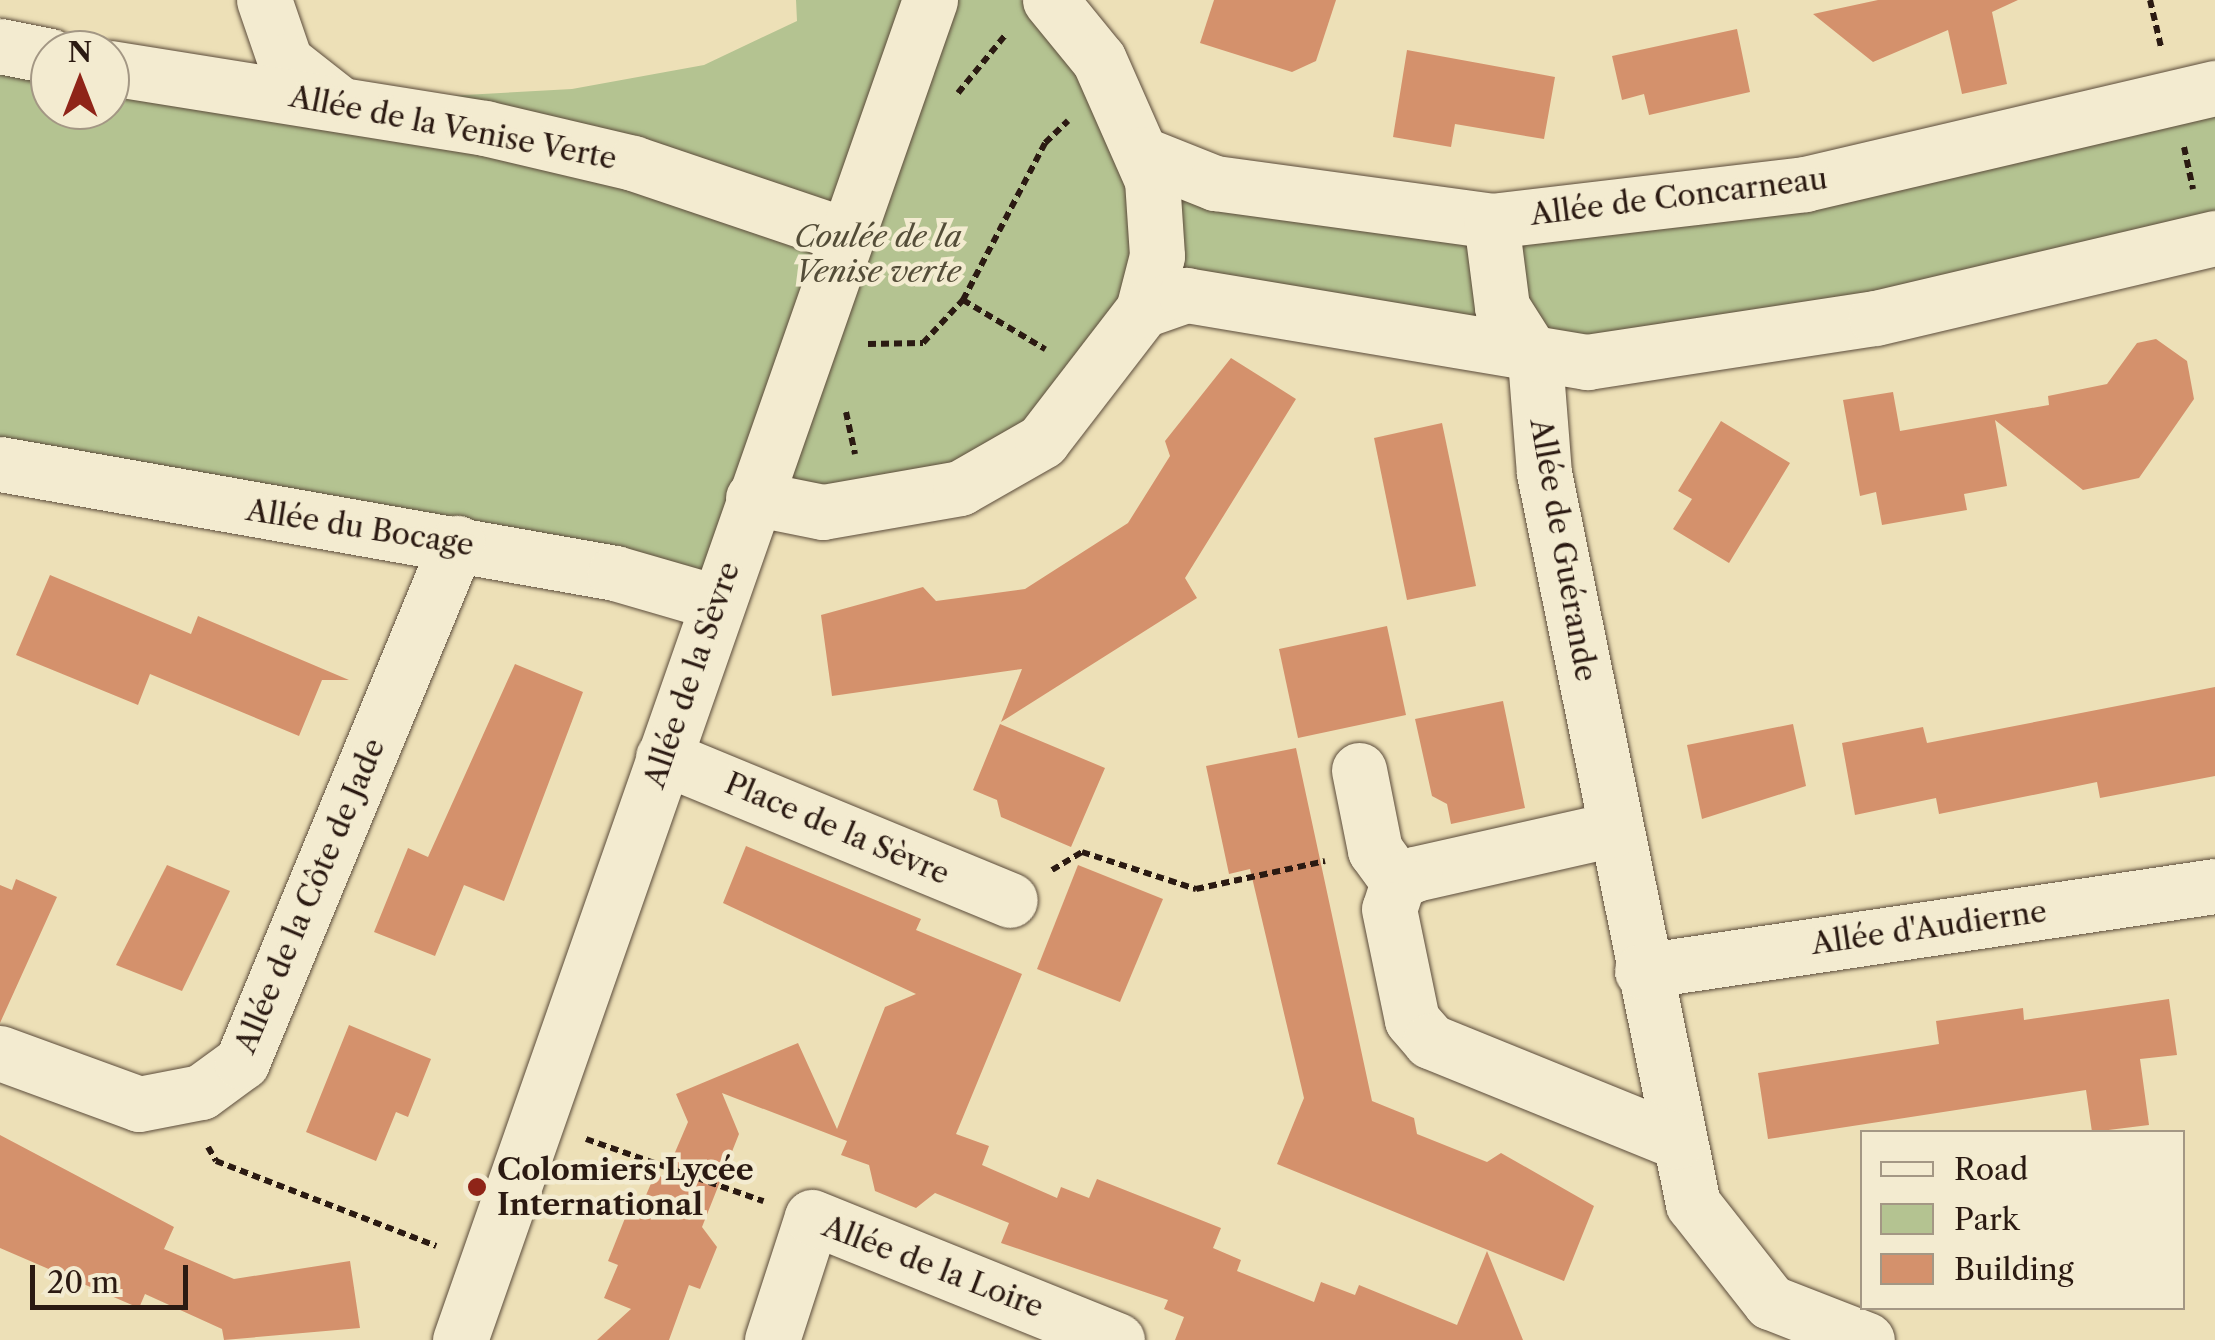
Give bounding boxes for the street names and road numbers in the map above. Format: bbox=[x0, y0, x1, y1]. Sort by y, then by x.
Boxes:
street label: Allée de la Venise Verte bbox=[285, 78, 621, 178]
street label: Allée de Concarneau bbox=[1528, 161, 1830, 233]
street label: Allée de Guérande bbox=[1522, 416, 1604, 684]
street label: Allée du Bocage bbox=[244, 492, 476, 564]
street label: Allée de la Sèvre bbox=[636, 557, 748, 793]
street label: Allée de la Côte de Jade bbox=[227, 733, 393, 1059]
street label: Place de la Sèvre bbox=[719, 765, 955, 893]
street label: Allée d'Audierne bbox=[1809, 894, 2049, 962]
street label: Allée de la Loire bbox=[817, 1208, 1049, 1326]

